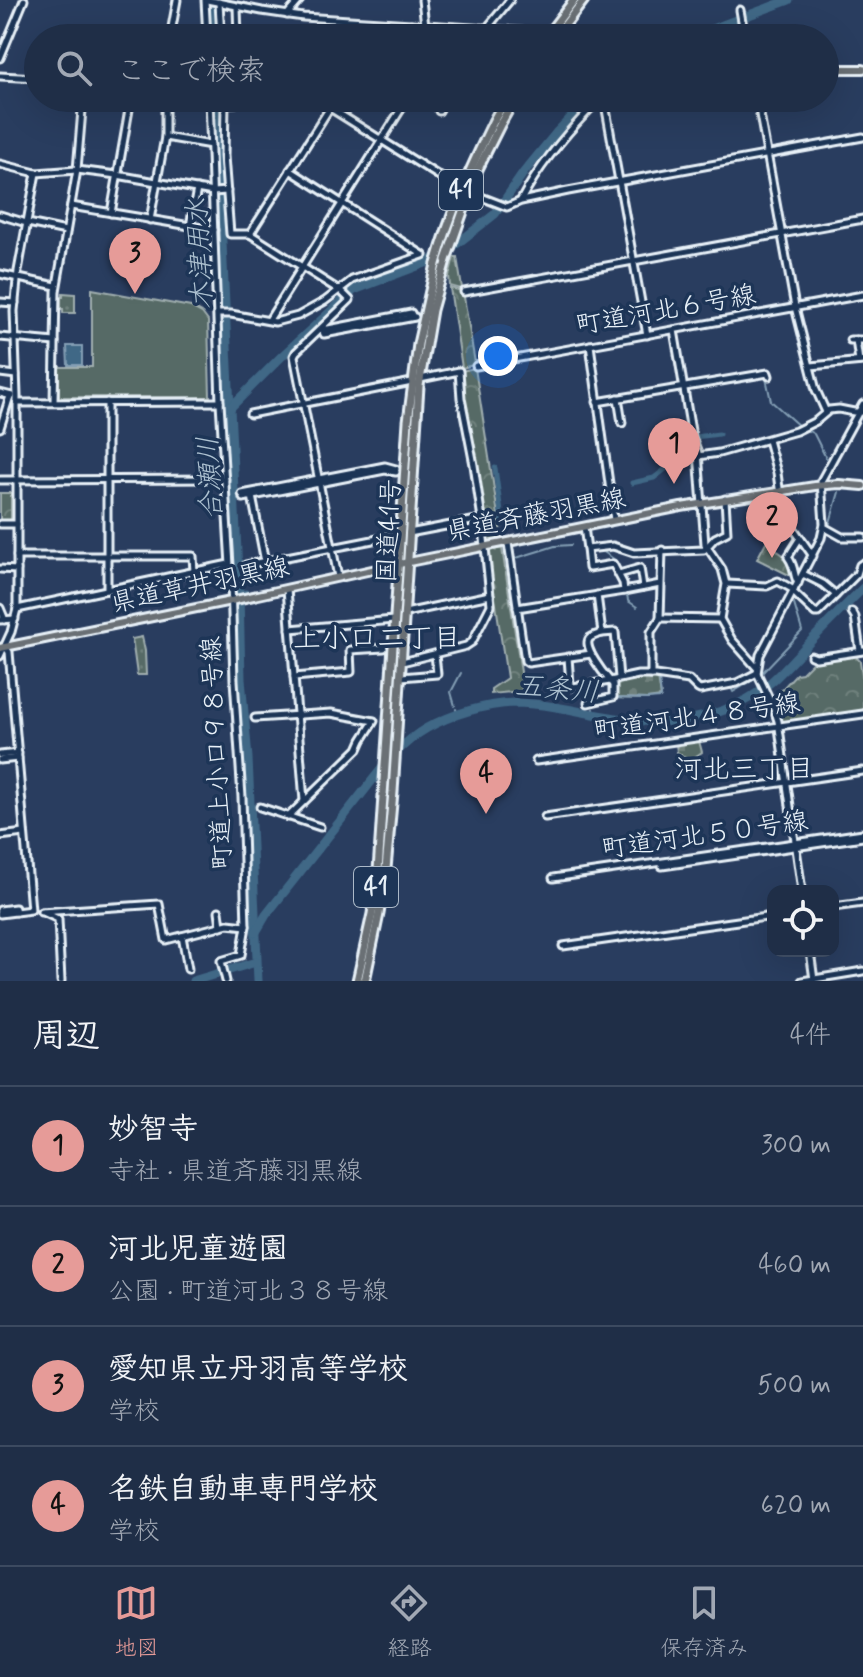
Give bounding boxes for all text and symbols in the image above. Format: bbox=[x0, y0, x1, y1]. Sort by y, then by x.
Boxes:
search box bbox=[24, 24, 839, 112]
icon: search bbox=[52, 46, 96, 90]
text: ここで検索 bbox=[116, 52, 266, 91]
road number: 41 bbox=[439, 170, 483, 210]
water label: 木津用水 bbox=[180, 197, 222, 311]
pin: 3 bbox=[109, 228, 161, 294]
street label: 町道河北６号線 bbox=[573, 278, 759, 344]
your location bbox=[478, 336, 518, 376]
pin: 1 bbox=[648, 418, 700, 484]
water label: 合瀬川 bbox=[190, 435, 232, 521]
street label: 国道41号 bbox=[370, 478, 410, 584]
street label: 県道斉藤羽黒線 bbox=[443, 482, 629, 550]
pin: 2 bbox=[746, 492, 798, 558]
street label: 県道草井羽黒線 bbox=[107, 550, 293, 622]
district label: 上小口二丁目 bbox=[293, 621, 461, 658]
street label: 町道上小口９８号線 bbox=[195, 635, 241, 871]
water label: 五条川 bbox=[514, 668, 600, 712]
street label: 町道河北４８号線 bbox=[592, 687, 802, 749]
pin: 4 bbox=[460, 748, 512, 814]
district label: 河北三丁目 bbox=[674, 752, 814, 789]
street label: 町道河北５０号線 bbox=[600, 805, 810, 867]
road number: 41 bbox=[354, 867, 398, 907]
map controls bbox=[767, 885, 839, 957]
button: locate bbox=[767, 885, 839, 957]
text: 周辺 bbox=[32, 1014, 100, 1059]
text: 4件 bbox=[790, 1019, 831, 1053]
text: 妙智寺 bbox=[108, 1110, 198, 1149]
text: 1 bbox=[52, 1129, 64, 1163]
text: 300 m bbox=[761, 1129, 831, 1163]
text: 寺社 · 県道斉藤羽黒線 bbox=[108, 1155, 362, 1189]
text: 河北児童遊園 bbox=[108, 1230, 288, 1269]
text: 2 bbox=[52, 1249, 64, 1283]
text: 460 m bbox=[758, 1249, 831, 1283]
text: 公園 · 町道河北３８号線 bbox=[108, 1275, 388, 1309]
text: 愛知県立丹羽高等学校 bbox=[108, 1350, 408, 1389]
text: 3 bbox=[52, 1369, 64, 1403]
text: 500 m bbox=[757, 1369, 831, 1403]
text: 学校 bbox=[108, 1395, 160, 1429]
text: 名鉄自動車専門学校 bbox=[108, 1470, 378, 1509]
text: 4 bbox=[50, 1489, 66, 1523]
text: 620 m bbox=[761, 1489, 831, 1523]
text: 学校 bbox=[108, 1515, 160, 1549]
tab: 地図 bbox=[114, 1581, 159, 1663]
tab: 経路 bbox=[387, 1581, 432, 1663]
tab: 保存済み bbox=[660, 1581, 749, 1663]

